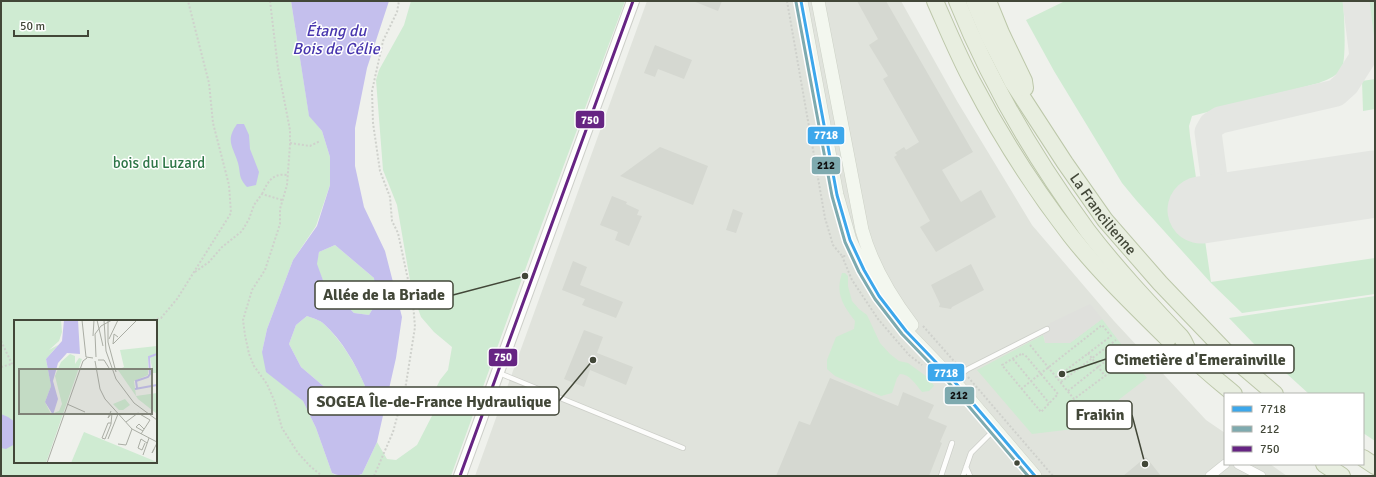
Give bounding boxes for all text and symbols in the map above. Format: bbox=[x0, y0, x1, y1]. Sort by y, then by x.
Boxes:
scale bar bbox=[14, 12, 88, 38]
text: 50 m bbox=[20, 19, 45, 34]
water label: Étang du Bois de Célie bbox=[292, 21, 381, 59]
line badge: 750 bbox=[575, 110, 605, 129]
text: 750 bbox=[581, 114, 599, 127]
line badge: 7718 bbox=[807, 126, 845, 145]
text: 7718 bbox=[814, 129, 838, 142]
park label: bois du Luzard bbox=[113, 154, 205, 172]
line badge: 212 bbox=[811, 156, 841, 175]
text: 212 bbox=[817, 159, 835, 172]
street label: La Francilienne bbox=[1066, 170, 1140, 259]
callout: Allée de la Briade bbox=[315, 281, 453, 309]
text: Allée de la Briade bbox=[323, 285, 445, 305]
inset map bbox=[14, 320, 157, 463]
callout: Cimetière d'Emerainville bbox=[1106, 345, 1294, 373]
line badge: 750 bbox=[488, 348, 518, 367]
text: Cimetière d'Emerainville bbox=[1114, 350, 1286, 370]
text: 750 bbox=[494, 351, 512, 364]
line badge: 7718 bbox=[927, 363, 965, 382]
text: 7718 bbox=[934, 367, 958, 380]
line badge: 212 bbox=[944, 386, 975, 405]
callout: SOGEA Île-de-France Hydraulique bbox=[308, 387, 559, 415]
text: 212 bbox=[950, 389, 968, 402]
text: SOGEA Île-de-France Hydraulique bbox=[317, 392, 552, 412]
legend bbox=[1224, 393, 1364, 465]
callout: Fraikin bbox=[1067, 401, 1132, 429]
text: 7718 bbox=[1260, 402, 1286, 417]
text: Fraikin bbox=[1075, 405, 1125, 425]
text: 212 bbox=[1260, 422, 1279, 437]
text: 750 bbox=[1260, 442, 1279, 457]
unlabelled marker bbox=[1012, 458, 1022, 468]

